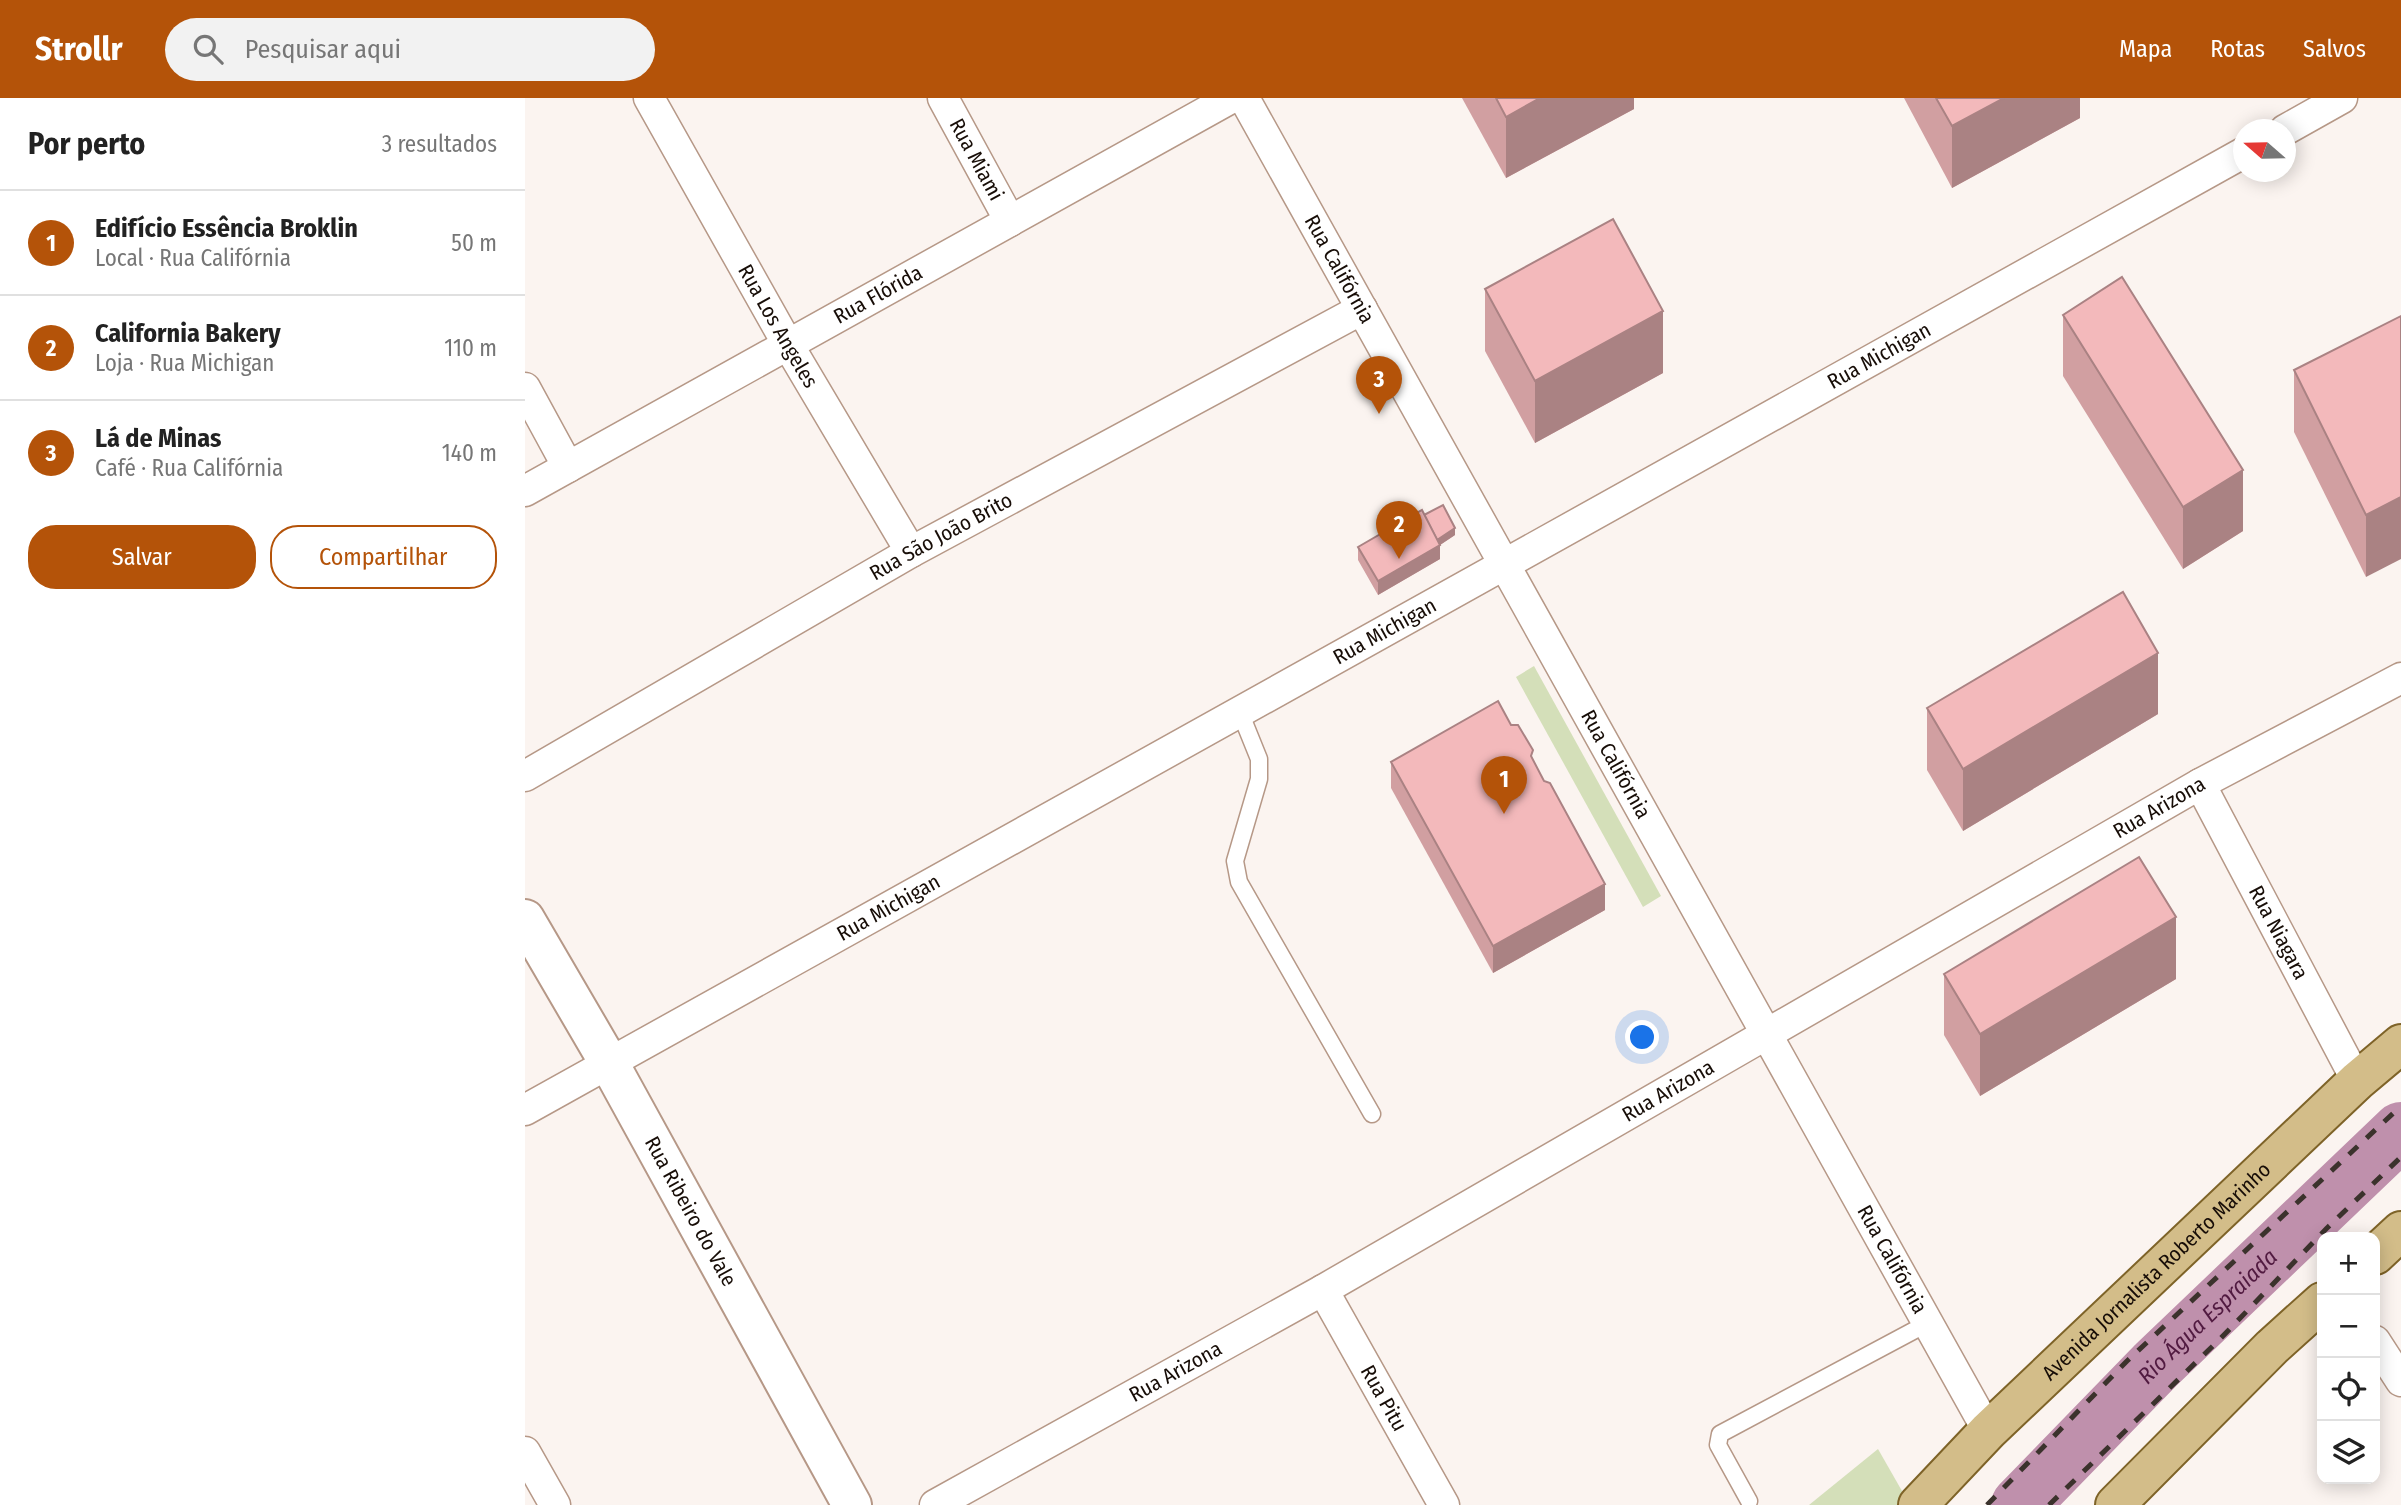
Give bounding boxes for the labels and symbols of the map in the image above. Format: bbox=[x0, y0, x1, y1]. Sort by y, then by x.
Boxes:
street label: Rua Miami bbox=[944, 114, 1009, 205]
north arrow bbox=[2233, 119, 2296, 182]
street label: Rua Califórnia bbox=[1299, 210, 1380, 328]
street label: Rua Flórida bbox=[829, 259, 927, 330]
street label: Rua Los Angeles bbox=[732, 260, 824, 393]
street label: Rua Michigan bbox=[1823, 317, 1935, 395]
pin: 3 bbox=[1356, 356, 1402, 414]
street label: Rua São João Brito bbox=[865, 487, 1017, 586]
pin: 2 bbox=[1376, 501, 1422, 559]
street label: Rua Michigan bbox=[1328, 592, 1441, 670]
street label: Rua Califórnia bbox=[1575, 705, 1657, 823]
pin: 1 bbox=[1481, 756, 1527, 814]
street label: Rua Arizona bbox=[2109, 771, 2210, 844]
street label: Rua Michigan bbox=[832, 868, 945, 947]
street label: Rua Niagara bbox=[2243, 881, 2314, 984]
your location bbox=[1625, 1020, 1659, 1054]
street label: Rua Arizona bbox=[1617, 1054, 1719, 1128]
street label: Rua Ribeiro do Vale bbox=[639, 1132, 742, 1291]
street label: Avenida Jornalista Roberto Marinho bbox=[2037, 1157, 2276, 1386]
street label: Rua Califórnia bbox=[1852, 1200, 1933, 1318]
water label: Rio Água Espraiada bbox=[2132, 1243, 2283, 1389]
street label: Rua Arizona bbox=[1125, 1336, 1226, 1408]
street label: Rua Pitu bbox=[1355, 1360, 1413, 1436]

